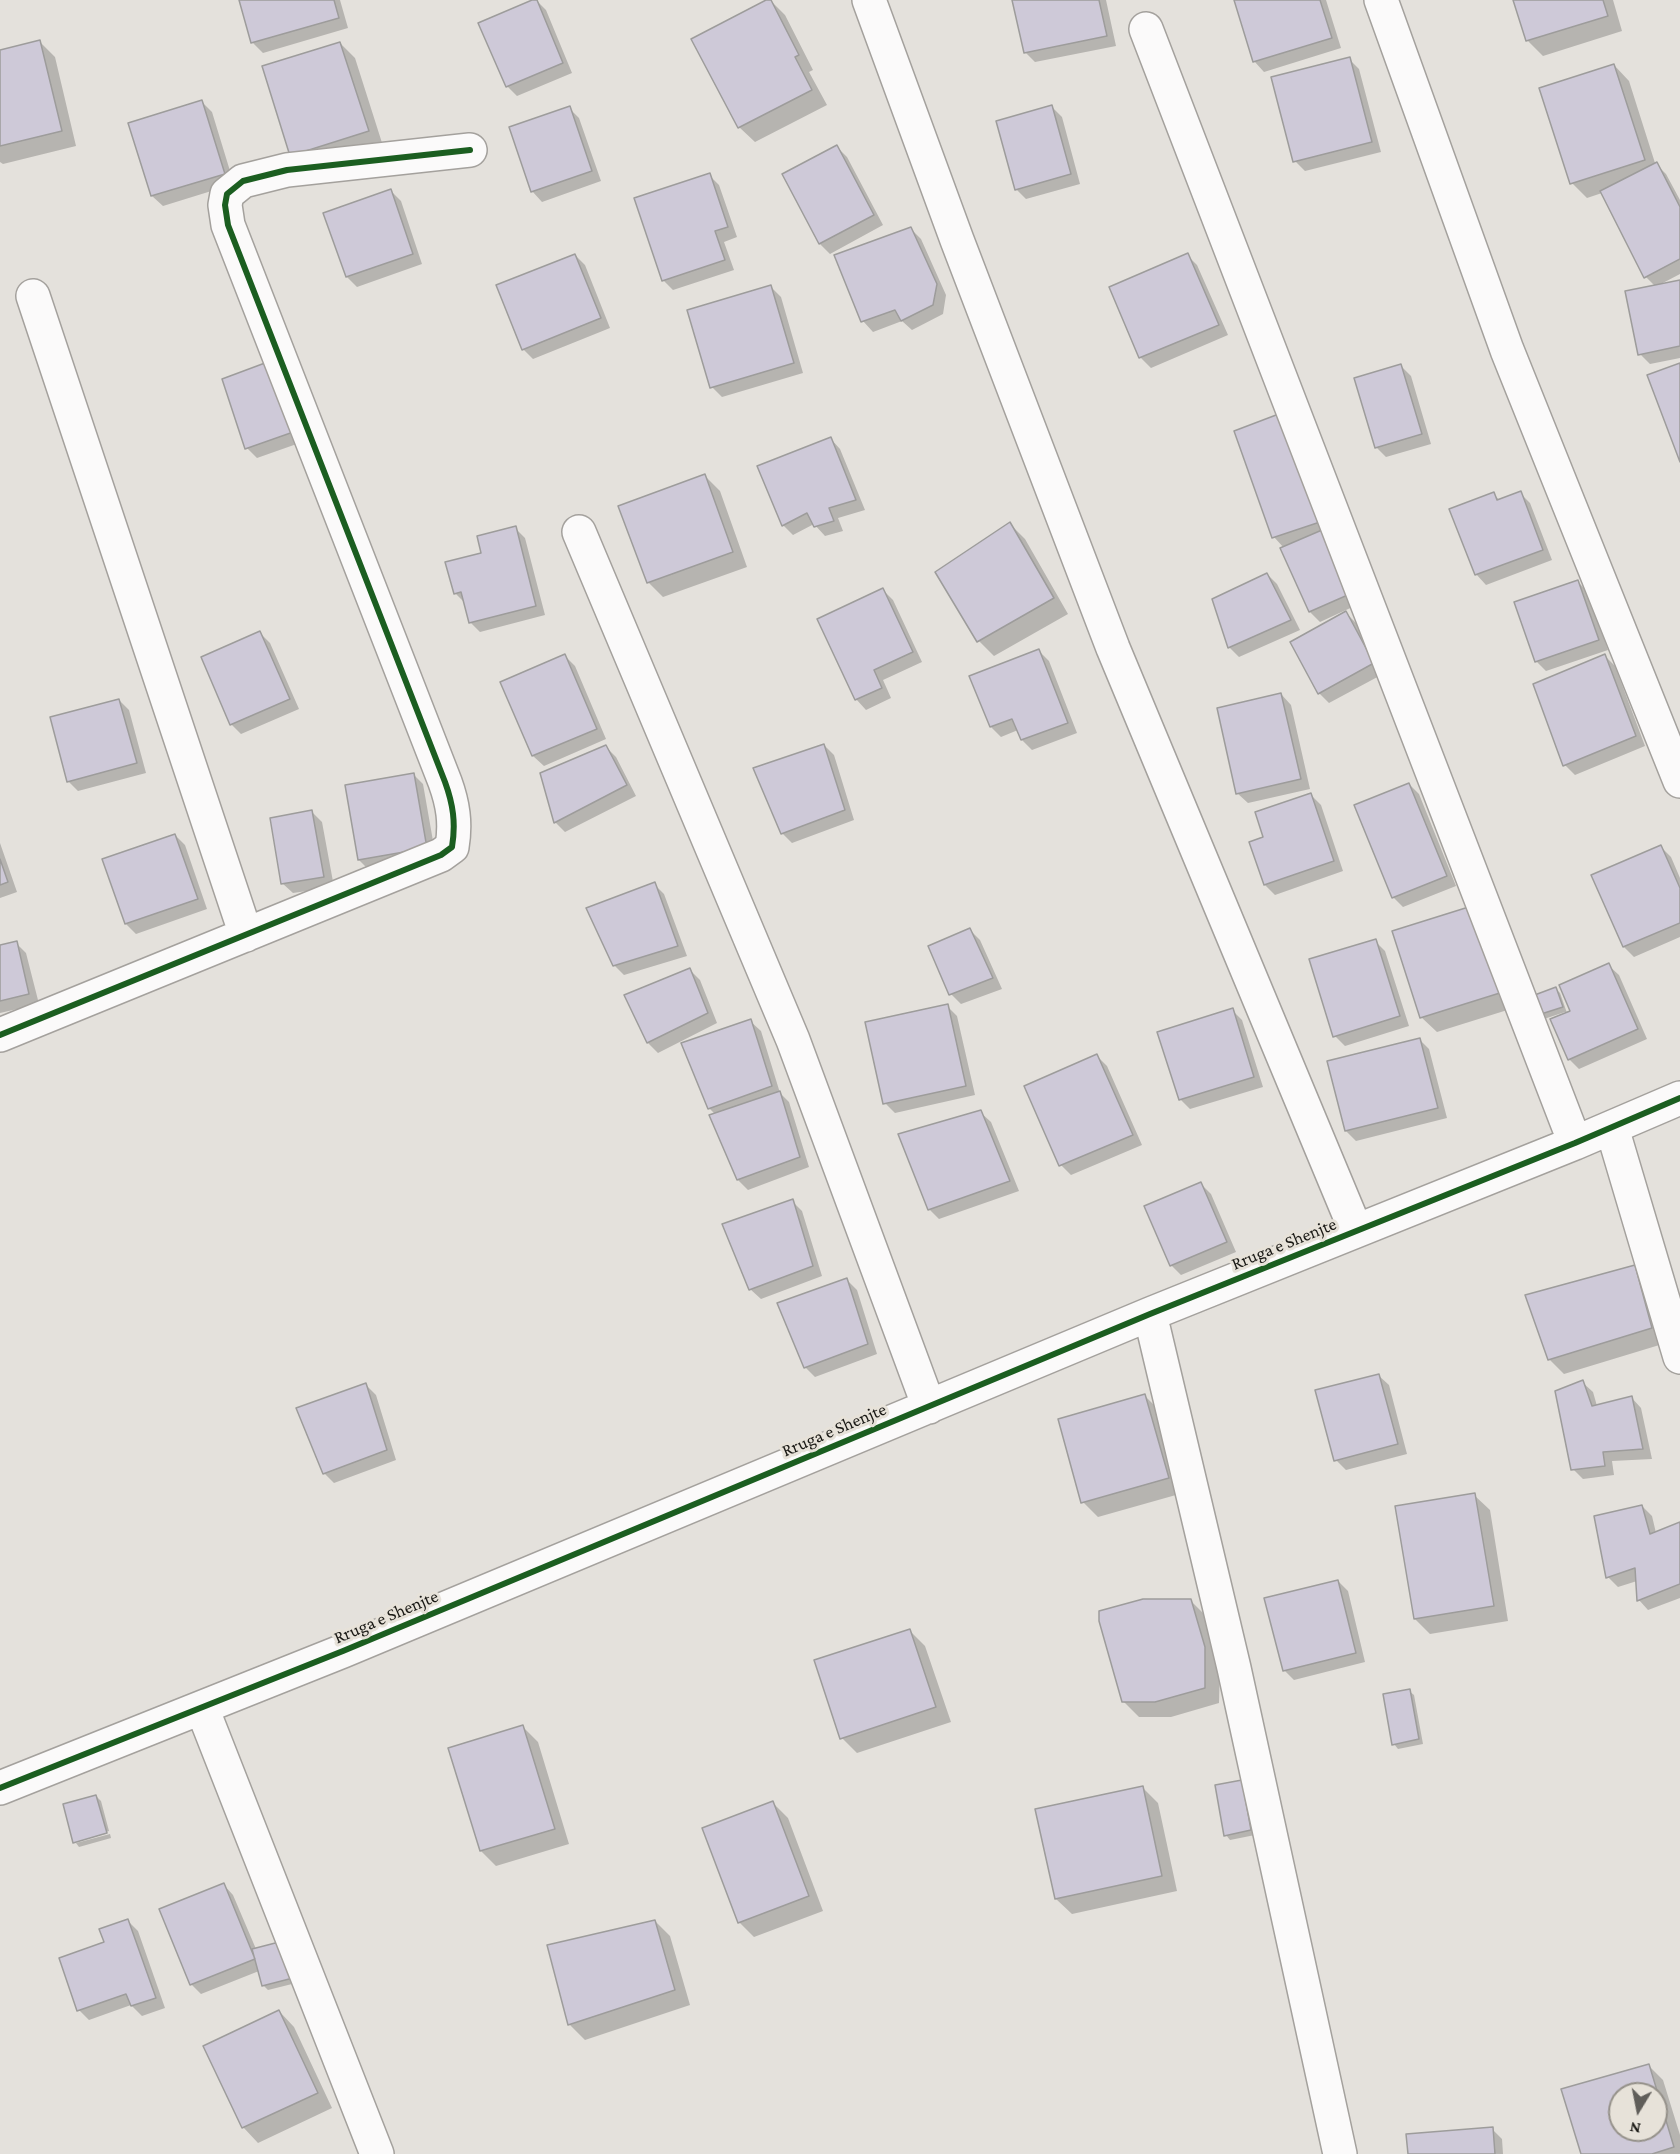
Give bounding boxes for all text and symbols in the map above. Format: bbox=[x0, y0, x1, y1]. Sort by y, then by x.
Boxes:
street label: Rruga e Shenjte bbox=[1228, 1213, 1340, 1275]
street label: Rruga e Shenjte bbox=[779, 1398, 889, 1462]
street label: Rruga e Shenjte bbox=[331, 1585, 441, 1649]
north arrow bbox=[1608, 2082, 1668, 2142]
text: N bbox=[1628, 2119, 1642, 2138]

